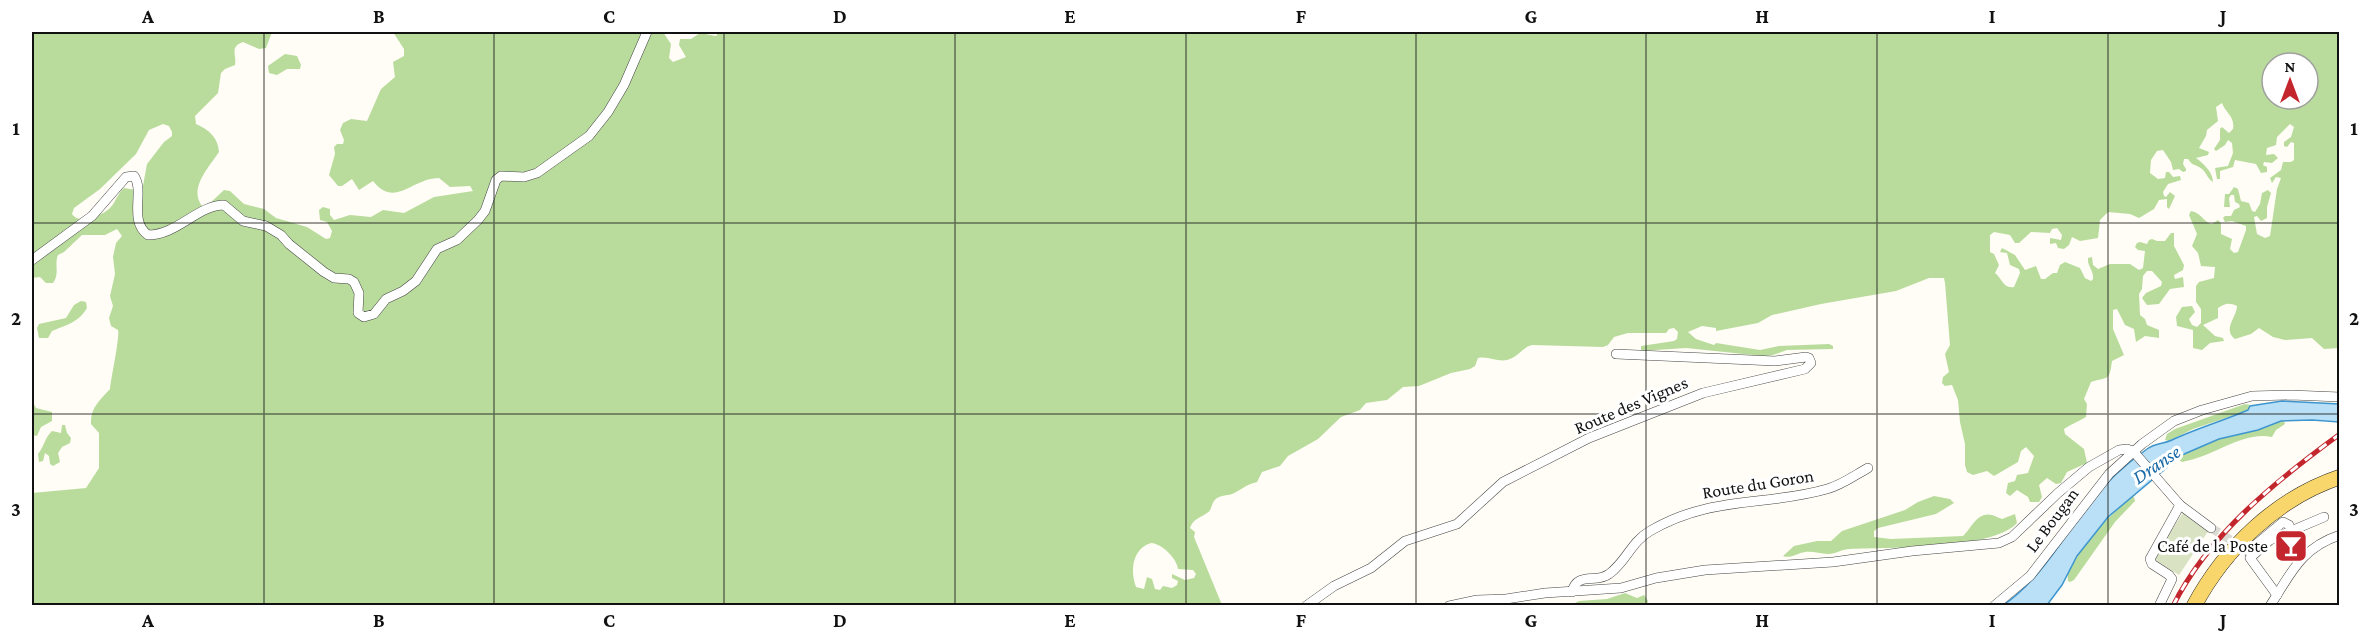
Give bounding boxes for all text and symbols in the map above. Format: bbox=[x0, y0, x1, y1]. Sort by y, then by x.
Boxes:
text: A bbox=[141, 5, 155, 27]
text: B bbox=[373, 5, 385, 27]
text: C bbox=[603, 5, 615, 27]
text: D bbox=[833, 5, 847, 27]
text: E bbox=[1064, 5, 1076, 27]
text: F bbox=[1296, 5, 1307, 27]
text: G bbox=[1525, 5, 1538, 27]
text: H bbox=[1755, 5, 1769, 27]
text: I bbox=[1989, 5, 1996, 27]
text: J bbox=[2218, 5, 2227, 27]
north arrow bbox=[2260, 51, 2320, 111]
text: N bbox=[2285, 58, 2296, 75]
text: 1 bbox=[12, 117, 20, 139]
text: 1 bbox=[2350, 117, 2358, 139]
text: 2 bbox=[11, 307, 21, 329]
text: 2 bbox=[2349, 307, 2359, 329]
street label: Route des Vignes bbox=[1571, 372, 1691, 438]
water label: Dranse bbox=[2128, 440, 2185, 488]
street label: Route du Goron bbox=[1701, 465, 1816, 503]
street label: Le Bougan bbox=[2021, 484, 2083, 556]
text: 3 bbox=[11, 498, 21, 520]
text: 3 bbox=[2349, 498, 2359, 520]
bar icon: Café de la Poste bbox=[2273, 528, 2309, 564]
place label: Café de la Poste bbox=[2157, 536, 2268, 556]
text: A bbox=[141, 609, 155, 631]
text: B bbox=[373, 609, 385, 631]
text: C bbox=[603, 609, 615, 631]
text: D bbox=[833, 609, 847, 631]
text: E bbox=[1064, 609, 1076, 631]
text: F bbox=[1296, 609, 1307, 631]
text: G bbox=[1525, 609, 1538, 631]
text: H bbox=[1755, 609, 1769, 631]
text: I bbox=[1989, 609, 1996, 631]
text: J bbox=[2218, 609, 2227, 631]

